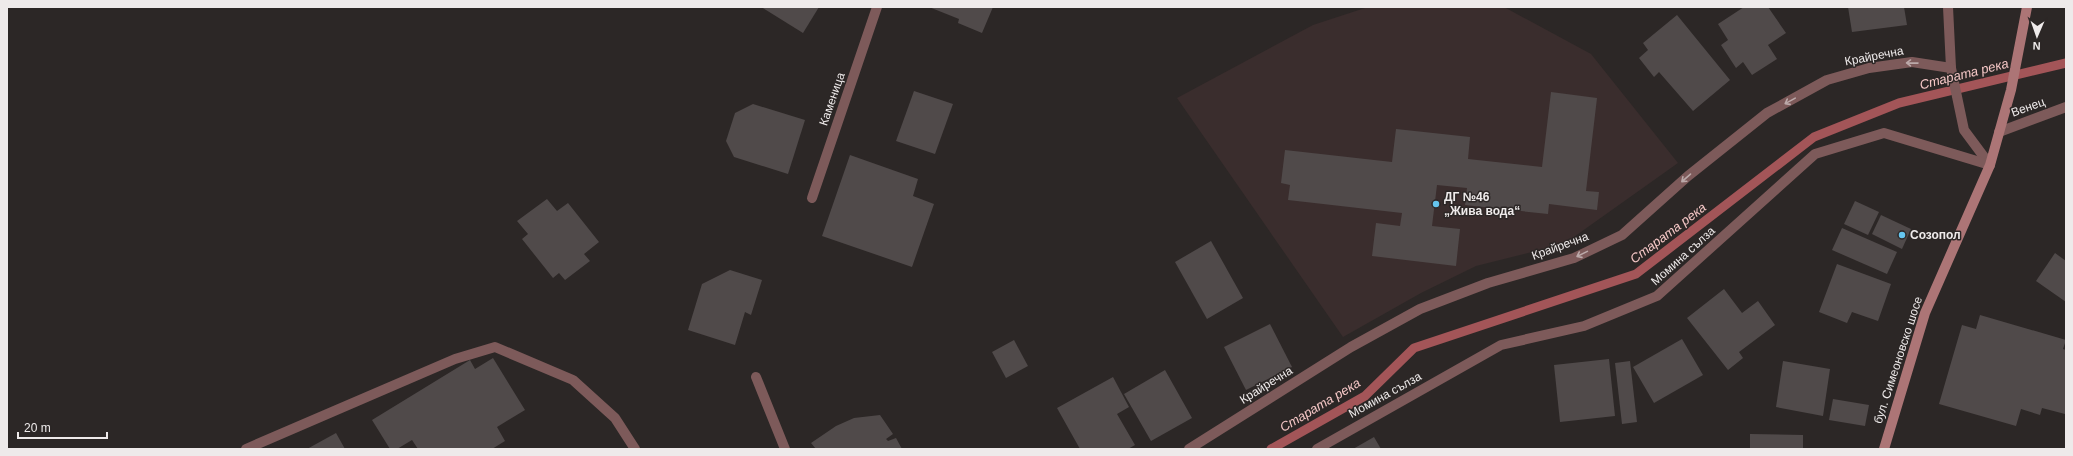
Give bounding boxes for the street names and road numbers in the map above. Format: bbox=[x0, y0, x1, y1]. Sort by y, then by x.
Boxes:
street label: Крайречна bbox=[1843, 43, 1905, 69]
street label: Каменица bbox=[816, 70, 848, 128]
street label: Венец bbox=[2009, 94, 2047, 120]
street label: Момина сълза bbox=[1648, 223, 1718, 288]
street label: Крайречна bbox=[1530, 229, 1591, 263]
street label: бул. Симеоновско шосе bbox=[1871, 294, 1925, 425]
street label: Крайречна bbox=[1237, 363, 1295, 407]
street label: Момина сълза bbox=[1346, 369, 1424, 421]

